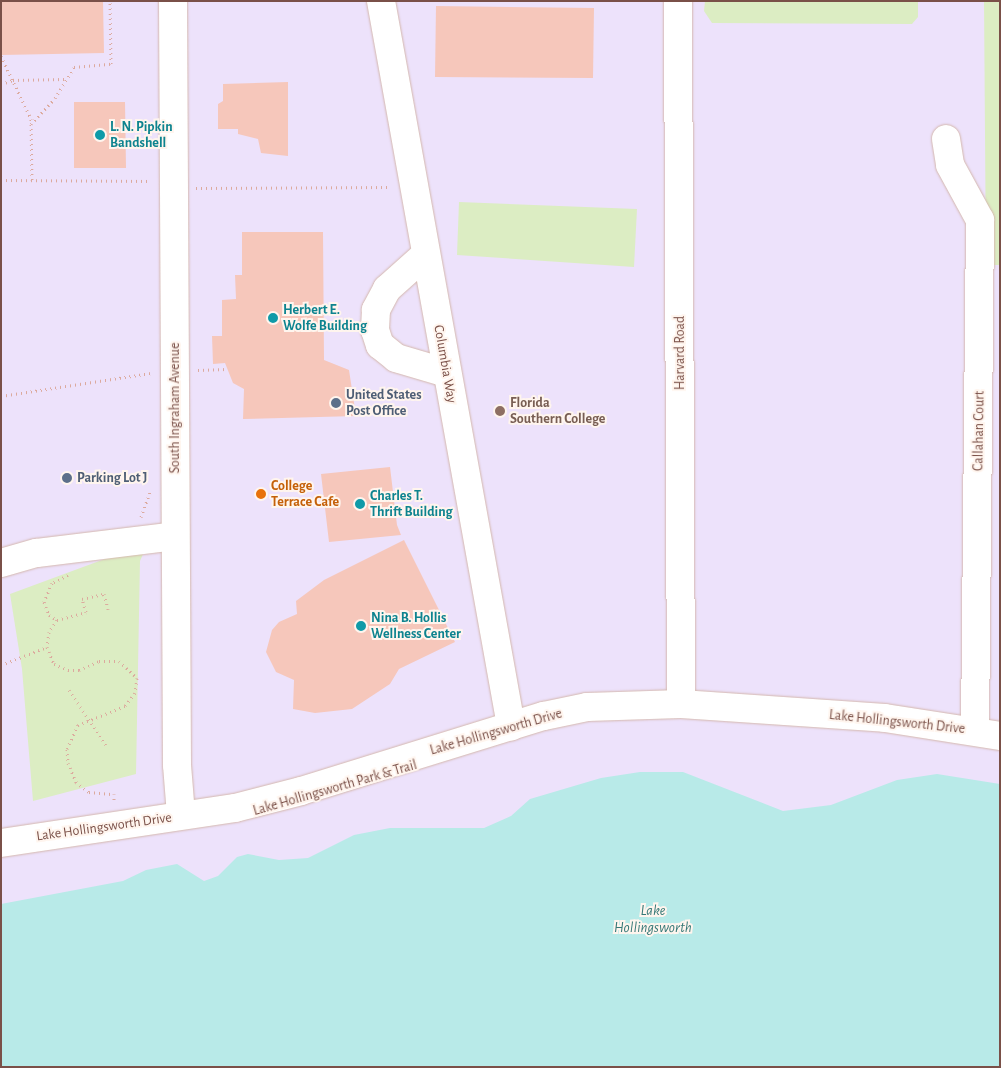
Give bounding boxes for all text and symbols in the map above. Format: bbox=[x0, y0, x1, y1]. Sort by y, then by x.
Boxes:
place label: L. N. Pipkin Bandshell bbox=[110, 119, 173, 152]
marker: L. N. Pipkin Bandshell bbox=[94, 129, 106, 141]
place label: Herbert E. Wolfe Building bbox=[283, 302, 367, 334]
marker: Herbert E. Wolfe Building bbox=[267, 312, 279, 324]
street label: Harvard Road bbox=[672, 316, 688, 390]
street label: Columbia Way bbox=[430, 324, 460, 404]
street label: South Ingraham Avenue bbox=[167, 343, 183, 473]
place label: United States Post Office bbox=[346, 387, 422, 420]
street label: Callahan Court bbox=[970, 391, 988, 471]
place label: Florida Southern College bbox=[510, 395, 605, 428]
marker: United States Post Office bbox=[330, 397, 342, 409]
marker: Florida Southern College bbox=[494, 405, 506, 417]
place label: Parking Lot J bbox=[77, 470, 147, 486]
marker: Parking Lot J bbox=[61, 472, 73, 484]
place label: College Terrace Cafe bbox=[271, 478, 339, 511]
marker: College Terrace Cafe bbox=[255, 488, 267, 500]
place label: Charles T. Thrift Building bbox=[370, 488, 453, 520]
marker: Charles T. Thrift Building bbox=[354, 498, 366, 510]
place label: Nina B. Hollis Wellness Center bbox=[371, 610, 461, 642]
marker: Nina B. Hollis Wellness Center bbox=[355, 620, 367, 632]
street label: Lake Hollingsworth Drive bbox=[428, 705, 564, 759]
street label: Lake Hollingsworth Drive bbox=[828, 707, 966, 737]
street label: Lake Hollingsworth Park & Trail bbox=[251, 757, 419, 819]
street label: Lake Hollingsworth Drive bbox=[35, 809, 173, 845]
water label: Lake Hollingsworth bbox=[614, 901, 692, 936]

